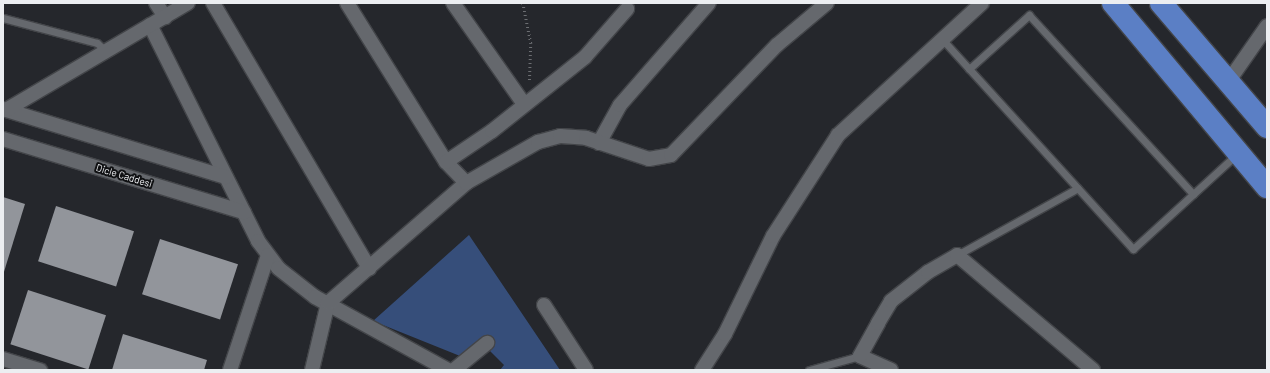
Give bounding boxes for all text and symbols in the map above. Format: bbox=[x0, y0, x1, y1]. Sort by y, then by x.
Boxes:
street label: Dicle Caddesi bbox=[94, 162, 154, 190]

